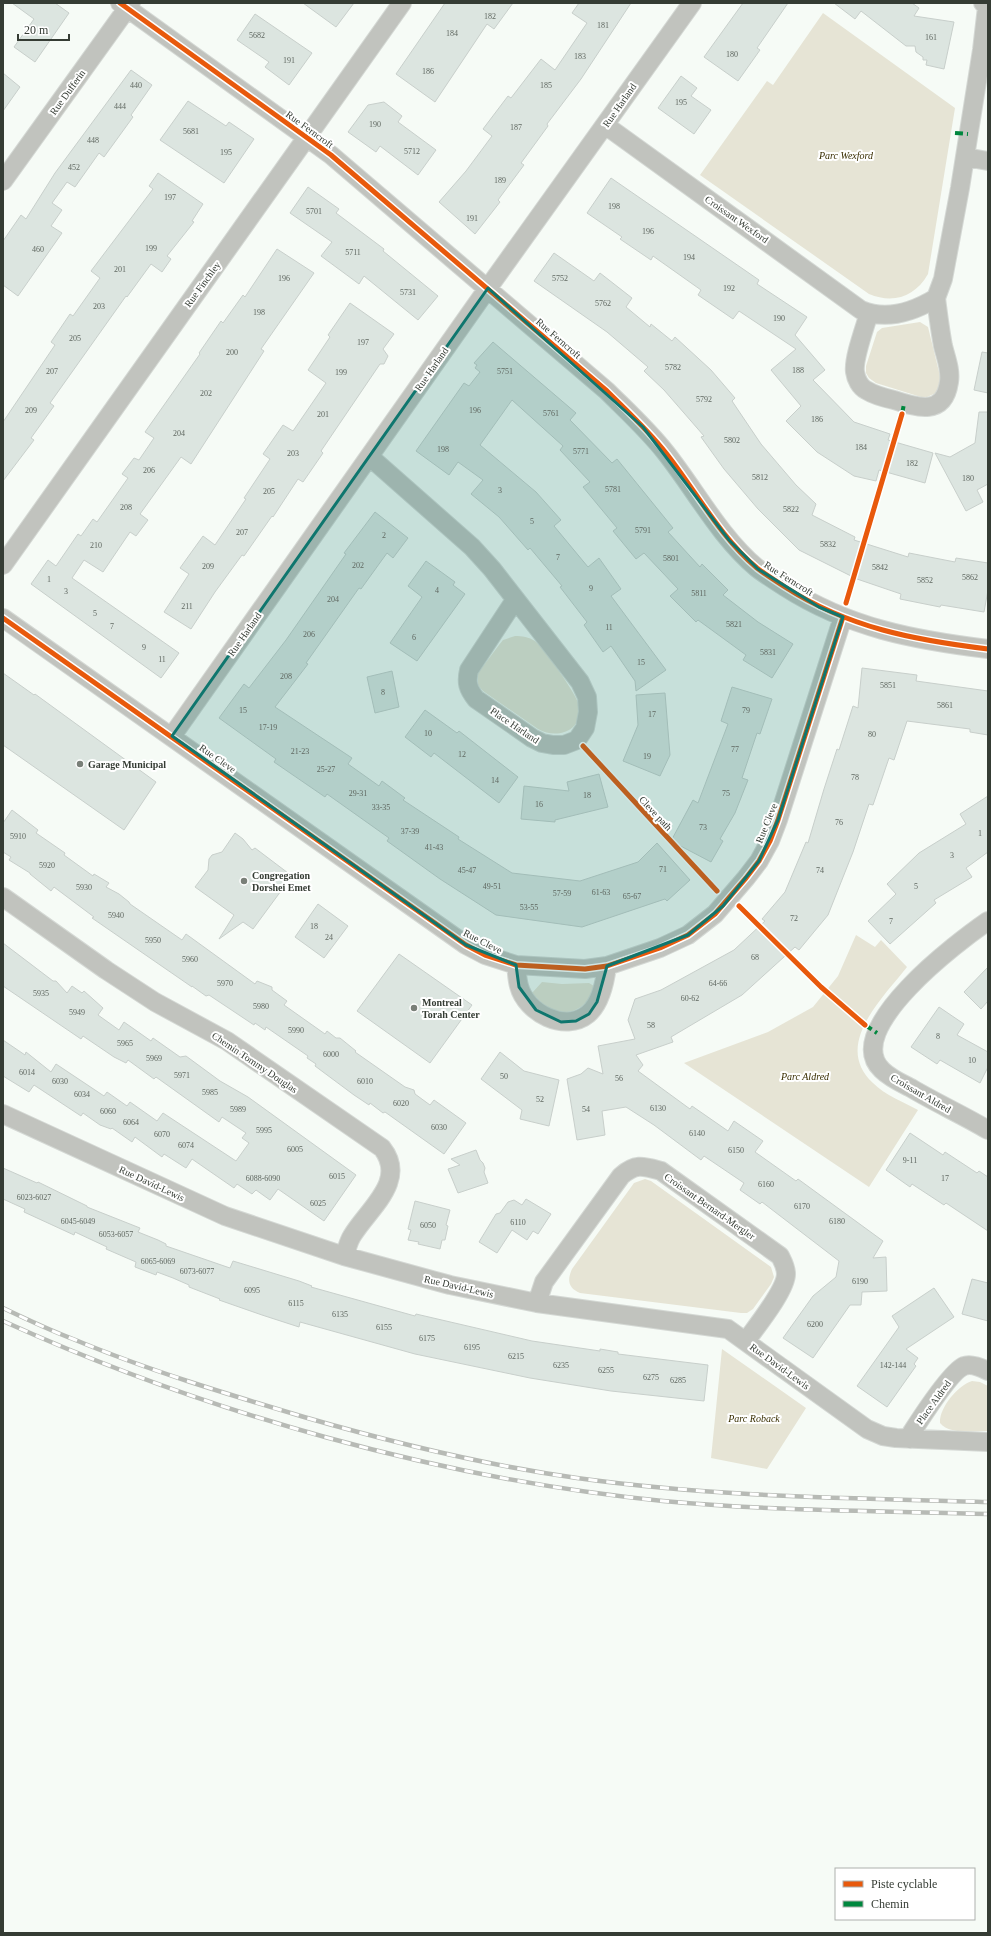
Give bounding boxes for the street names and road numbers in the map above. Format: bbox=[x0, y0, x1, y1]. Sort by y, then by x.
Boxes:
street label: Rue Dufferin bbox=[47, 68, 87, 117]
street label: Rue Harland bbox=[600, 81, 638, 129]
street label: Rue Ferncroft bbox=[284, 109, 336, 150]
street label: Croissant Wexford bbox=[703, 193, 771, 245]
street label: Rue Finchley bbox=[182, 259, 223, 309]
street label: Rue Ferncroft bbox=[534, 316, 584, 361]
street label: Rue Harland bbox=[412, 345, 450, 393]
street label: Rue Ferncroft bbox=[762, 559, 815, 598]
street label: Rue Harland bbox=[225, 610, 263, 658]
street label: Place Harland bbox=[488, 705, 541, 746]
street label: Rue Cleve bbox=[197, 742, 239, 775]
street label: Cleve path bbox=[637, 794, 674, 833]
street label: Rue Cleve bbox=[754, 801, 780, 845]
street label: Rue Cleve bbox=[462, 927, 504, 956]
street label: Chemin Tommy Douglas bbox=[210, 1030, 300, 1095]
street label: Croissant Aldred bbox=[889, 1072, 953, 1115]
street label: Rue David-Lewis bbox=[117, 1164, 186, 1203]
street label: Croissant Bernard-Mergler bbox=[662, 1171, 758, 1242]
street label: Rue David-Lewis bbox=[423, 1273, 495, 1300]
street label: Rue David-Lewis bbox=[748, 1341, 812, 1392]
street label: Place Aldred bbox=[914, 1378, 953, 1426]

